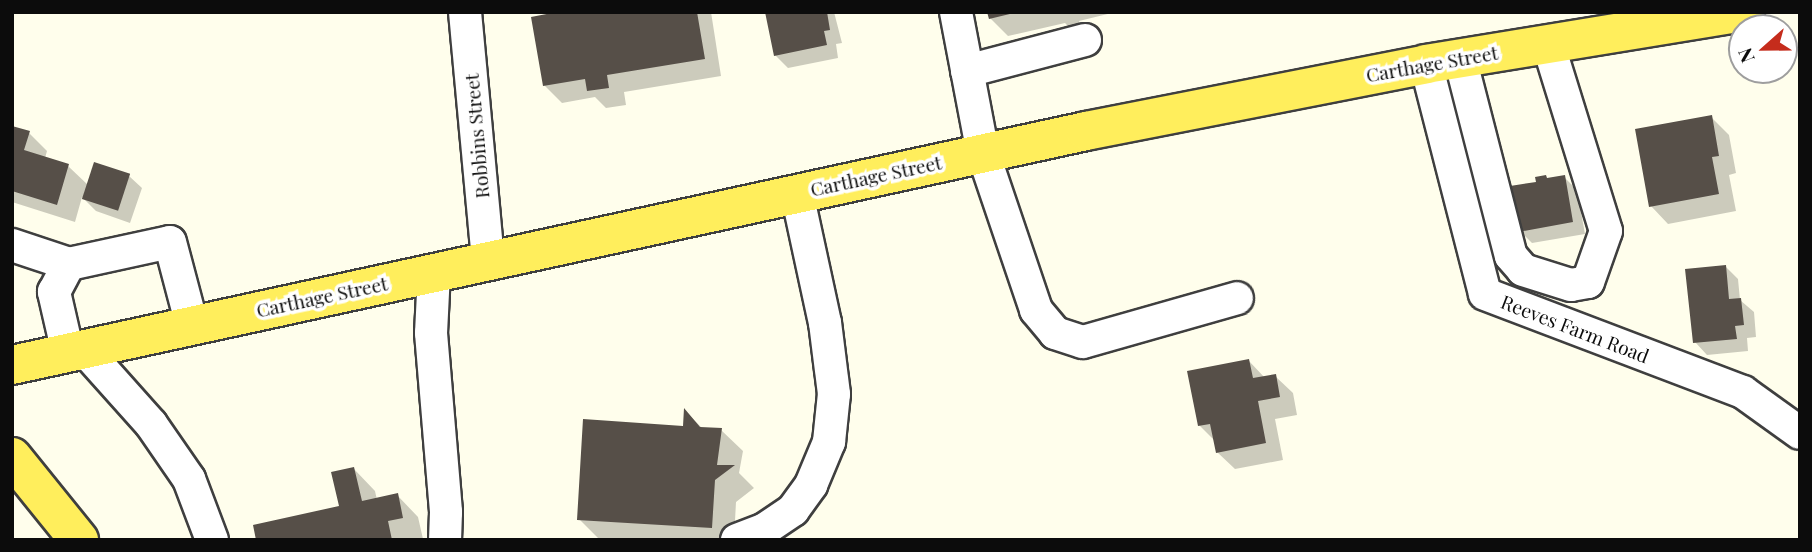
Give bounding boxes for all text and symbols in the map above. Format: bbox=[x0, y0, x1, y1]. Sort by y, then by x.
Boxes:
north arrow bbox=[1728, 14, 1798, 84]
street label: Carthage Street bbox=[1364, 41, 1500, 87]
text: N bbox=[1731, 45, 1760, 67]
street label: Robbins Street bbox=[460, 73, 494, 199]
street label: Carthage Street bbox=[808, 151, 944, 201]
street label: Carthage Street bbox=[254, 272, 390, 322]
street label: Reeves Farm Road bbox=[1498, 290, 1652, 368]

